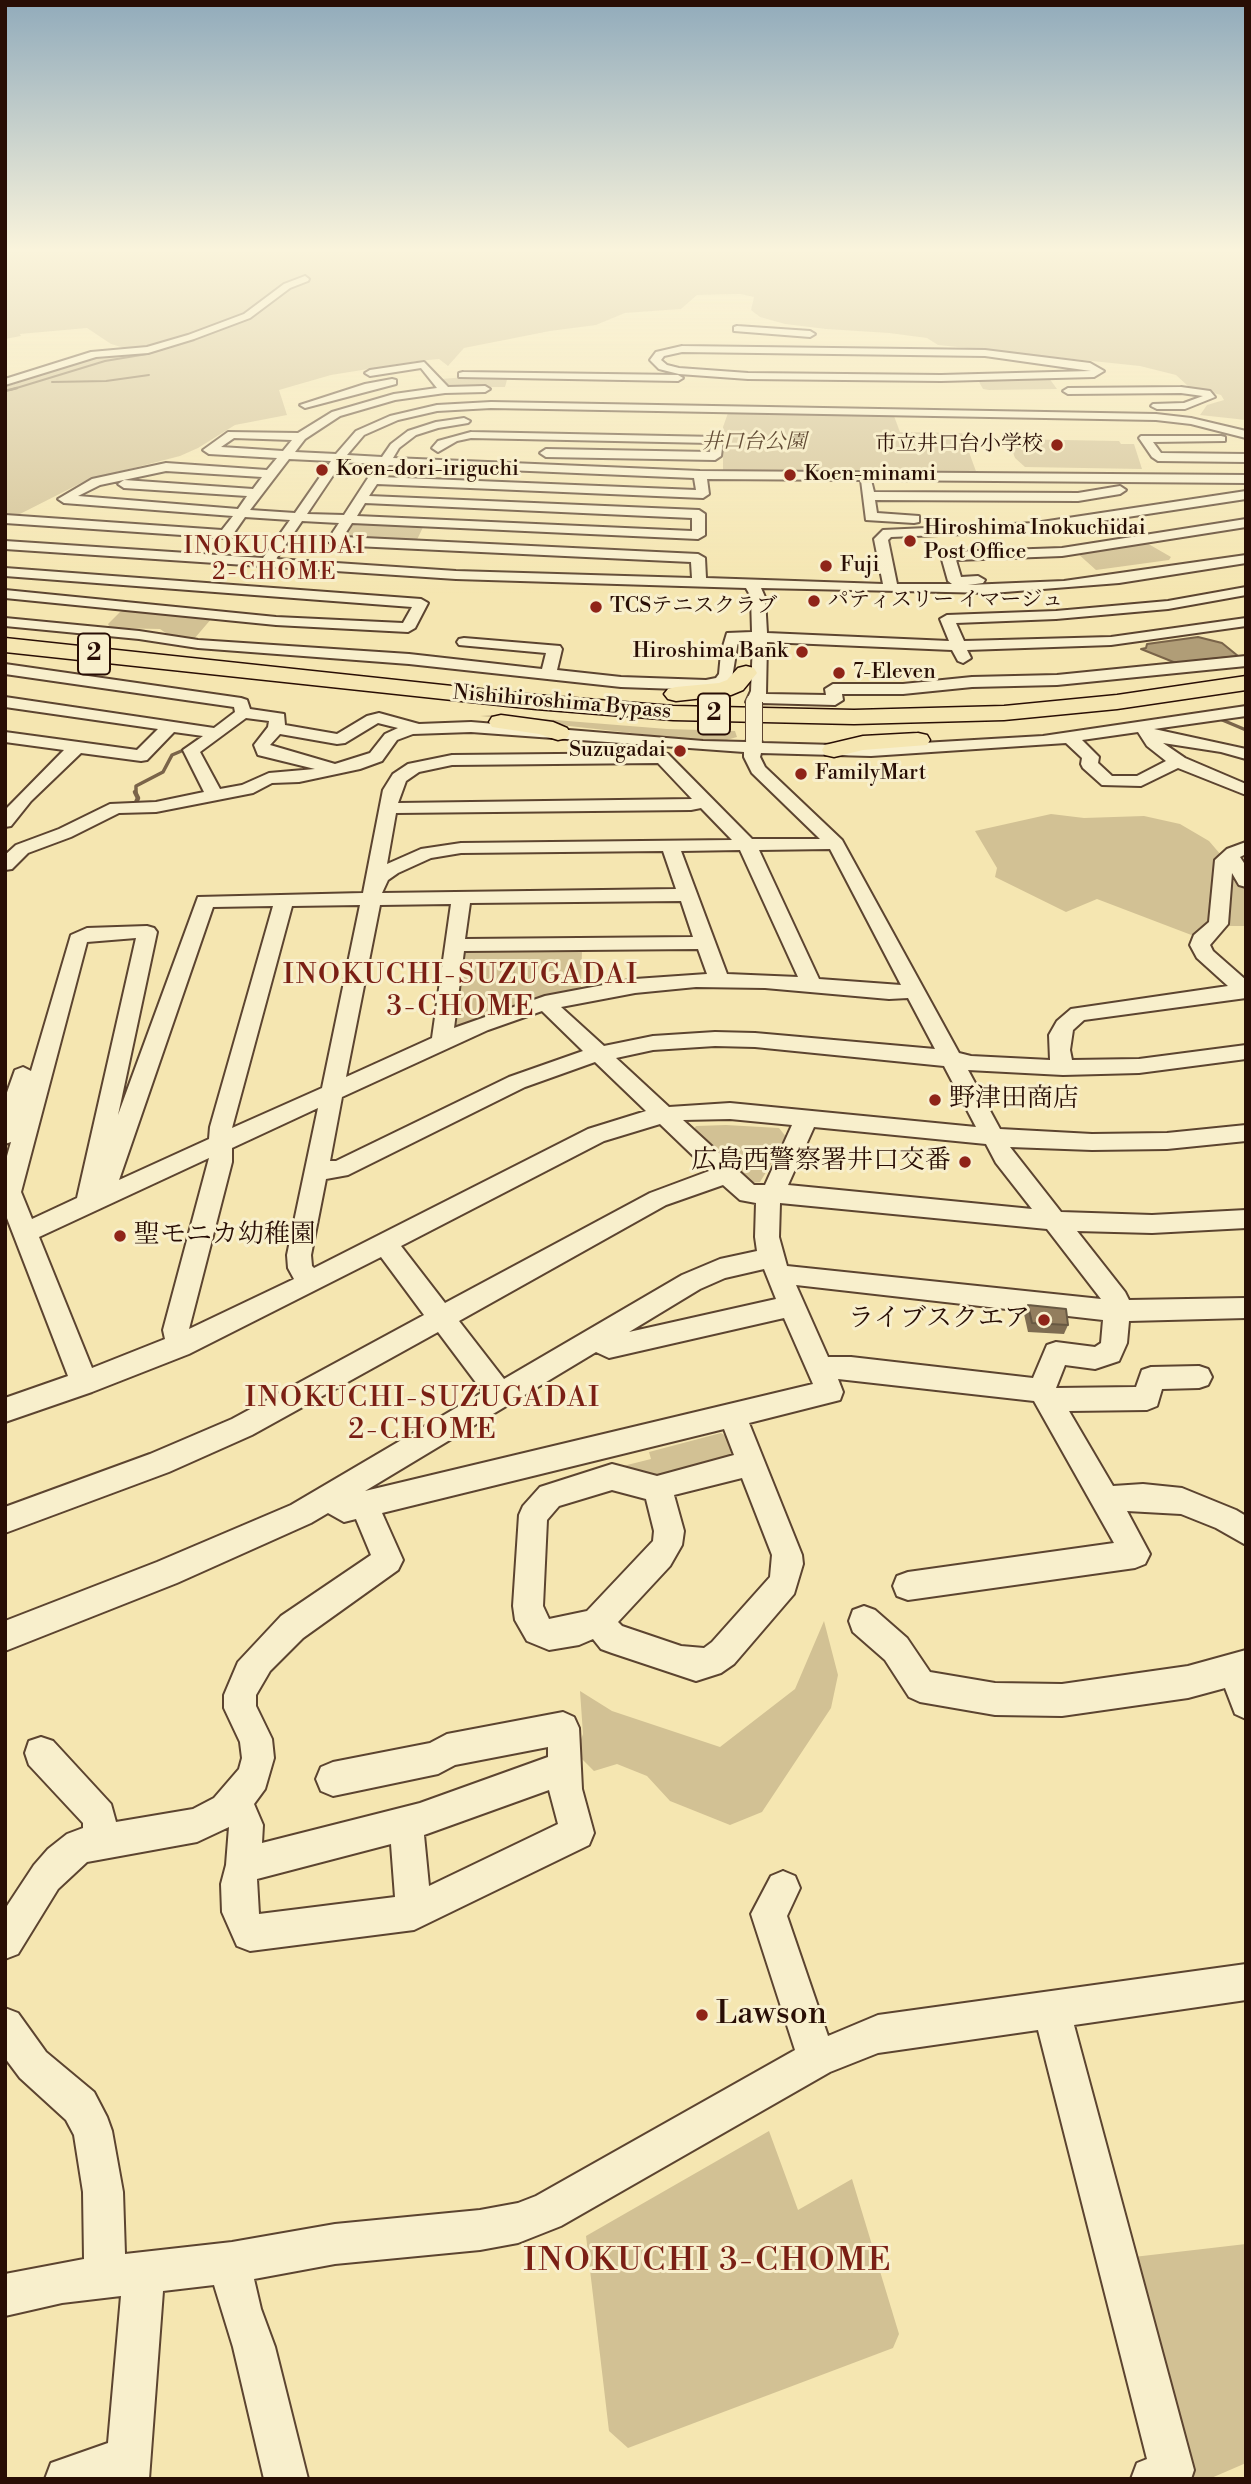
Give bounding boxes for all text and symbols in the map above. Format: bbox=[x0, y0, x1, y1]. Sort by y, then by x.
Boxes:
park label: 井口台公園 bbox=[702, 430, 806, 456]
place label: 市立井口台小学校 bbox=[875, 432, 1043, 458]
marker: 市立井口台小学校 bbox=[1049, 437, 1065, 453]
place label: Koen-dori-iriguchi bbox=[336, 457, 519, 483]
marker: Koen-dori-iriguchi bbox=[314, 462, 330, 478]
place label: Koen-minami bbox=[804, 462, 936, 488]
marker: Koen-minami bbox=[782, 467, 798, 483]
place label: Hiroshima Inokuchidai Post Office bbox=[924, 516, 1146, 566]
district label: INOKUCHIDAI 2-CHOME bbox=[185, 533, 365, 587]
marker: Hiroshima Inokuchidai Post Office bbox=[902, 533, 918, 549]
place label: Fuji bbox=[840, 553, 879, 579]
marker: Fuji bbox=[818, 558, 834, 574]
place label: パティスリー イマージュ bbox=[828, 588, 1063, 614]
marker: パティスリー イマージュ bbox=[806, 593, 822, 609]
place label: TCSテニスクラブ bbox=[610, 594, 777, 620]
marker: TCSテニスクラブ bbox=[588, 599, 604, 615]
road number: 2 bbox=[78, 634, 110, 674]
place label: Hiroshima Bank bbox=[633, 639, 788, 665]
marker: Hiroshima Bank bbox=[794, 644, 810, 660]
place label: 7-Eleven bbox=[853, 660, 936, 686]
marker: 7-Eleven bbox=[831, 665, 847, 681]
street label: Nishihiroshima Bypass bbox=[452, 681, 672, 725]
road number: 2 bbox=[698, 694, 730, 734]
place label: Suzugadai bbox=[569, 738, 666, 764]
marker: Suzugadai bbox=[672, 743, 688, 759]
place label: FamilyMart bbox=[815, 761, 926, 787]
marker: FamilyMart bbox=[793, 766, 809, 782]
district label: INOKUCHI-SUZUGADAI 3-CHOME bbox=[285, 959, 637, 1025]
place label: 野津田商店 bbox=[949, 1084, 1079, 1116]
marker: 野津田商店 bbox=[927, 1092, 943, 1108]
place label: 広島西警察署井口交番 bbox=[691, 1146, 951, 1178]
marker: 広島西警察署井口交番 bbox=[957, 1154, 973, 1170]
place label: 聖モニカ幼稚園 bbox=[134, 1220, 316, 1252]
marker: 聖モニカ幼稚園 bbox=[112, 1228, 128, 1244]
place label: ライブスクエア bbox=[848, 1304, 1030, 1336]
marker: ライブスクエア bbox=[1036, 1312, 1052, 1328]
district label: INOKUCHI-SUZUGADAI 2-CHOME bbox=[247, 1382, 599, 1448]
place label: Lawson bbox=[716, 1996, 827, 2034]
marker: Lawson bbox=[694, 2007, 710, 2023]
district label: INOKUCHI 3-CHOME bbox=[525, 2242, 891, 2282]

